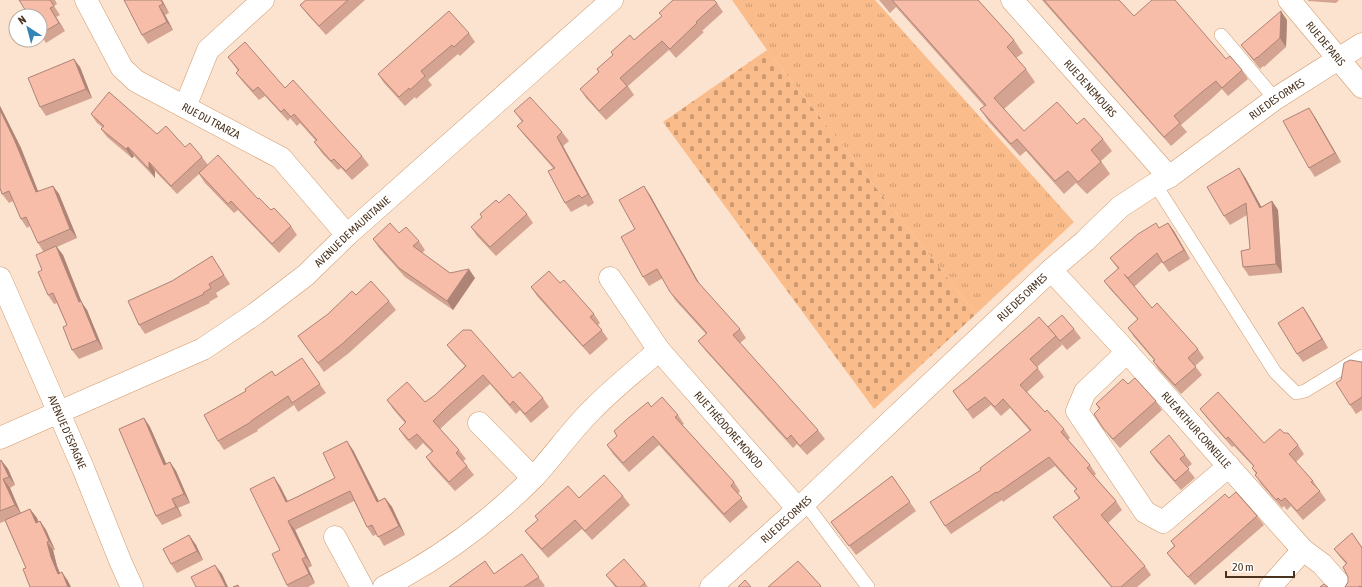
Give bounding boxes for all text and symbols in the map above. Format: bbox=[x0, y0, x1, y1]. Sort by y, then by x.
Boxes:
north arrow bbox=[8, 8, 48, 48]
text: N bbox=[16, 13, 28, 27]
street label: RUE DE PARIS bbox=[1304, 19, 1348, 68]
street label: RUE DE NEMOURS bbox=[1062, 57, 1119, 120]
street label: RUE DES ORMES bbox=[1247, 76, 1307, 122]
street label: RUE DU TRARZA bbox=[180, 101, 243, 141]
street label: AVENUE DE MAURITANIE bbox=[312, 194, 393, 269]
street label: RUE DES ORMES bbox=[995, 271, 1050, 324]
street label: RUE THÉODORE MONOD bbox=[692, 389, 765, 471]
street label: RUE ARTHUR CORNEILLE bbox=[1159, 389, 1233, 471]
street label: AVENUE D'ESPAGNE bbox=[46, 393, 89, 471]
street label: RUE DES ORMES bbox=[758, 493, 814, 545]
scale bar bbox=[1226, 553, 1294, 579]
text: 20 m bbox=[1232, 560, 1254, 574]

